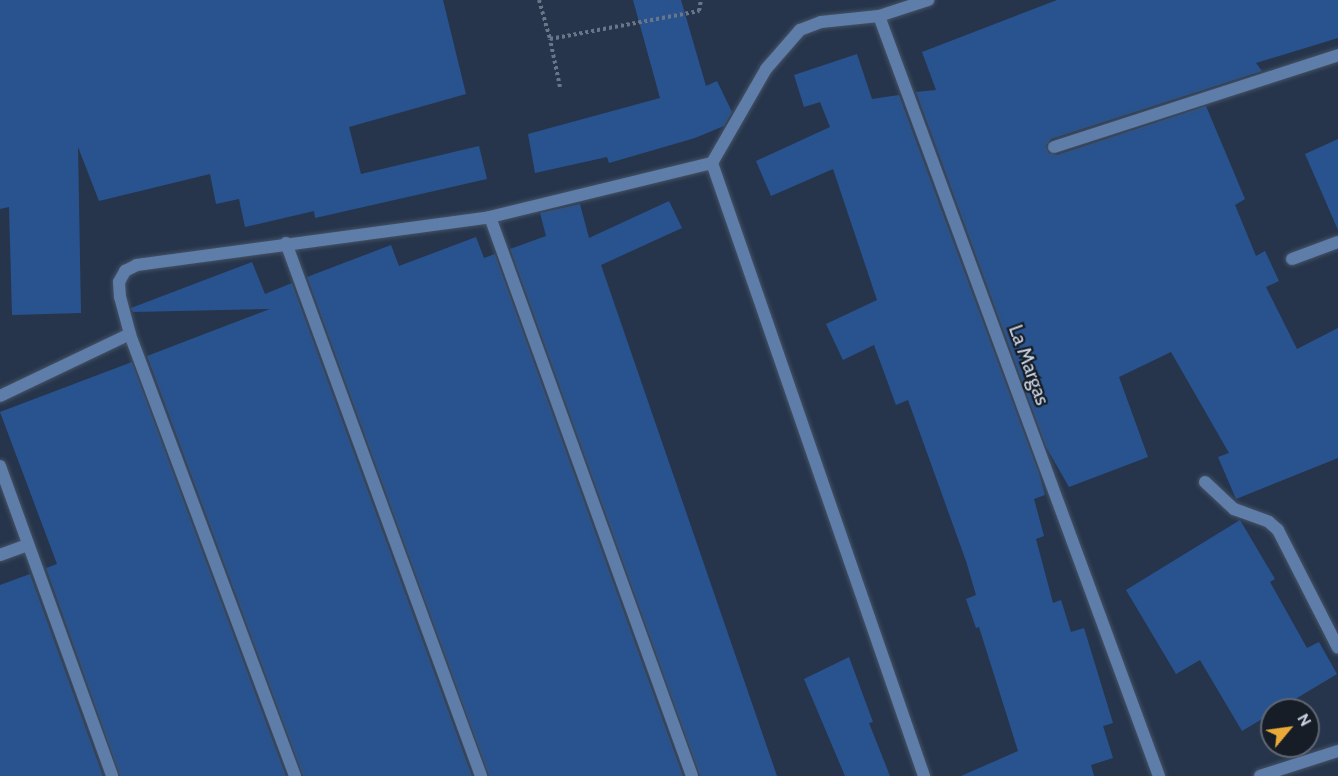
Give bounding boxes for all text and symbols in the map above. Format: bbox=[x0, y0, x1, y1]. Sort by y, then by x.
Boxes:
street label: La Margas bbox=[1003, 321, 1055, 409]
north arrow bbox=[1260, 698, 1320, 758]
text: N bbox=[1293, 710, 1315, 730]

